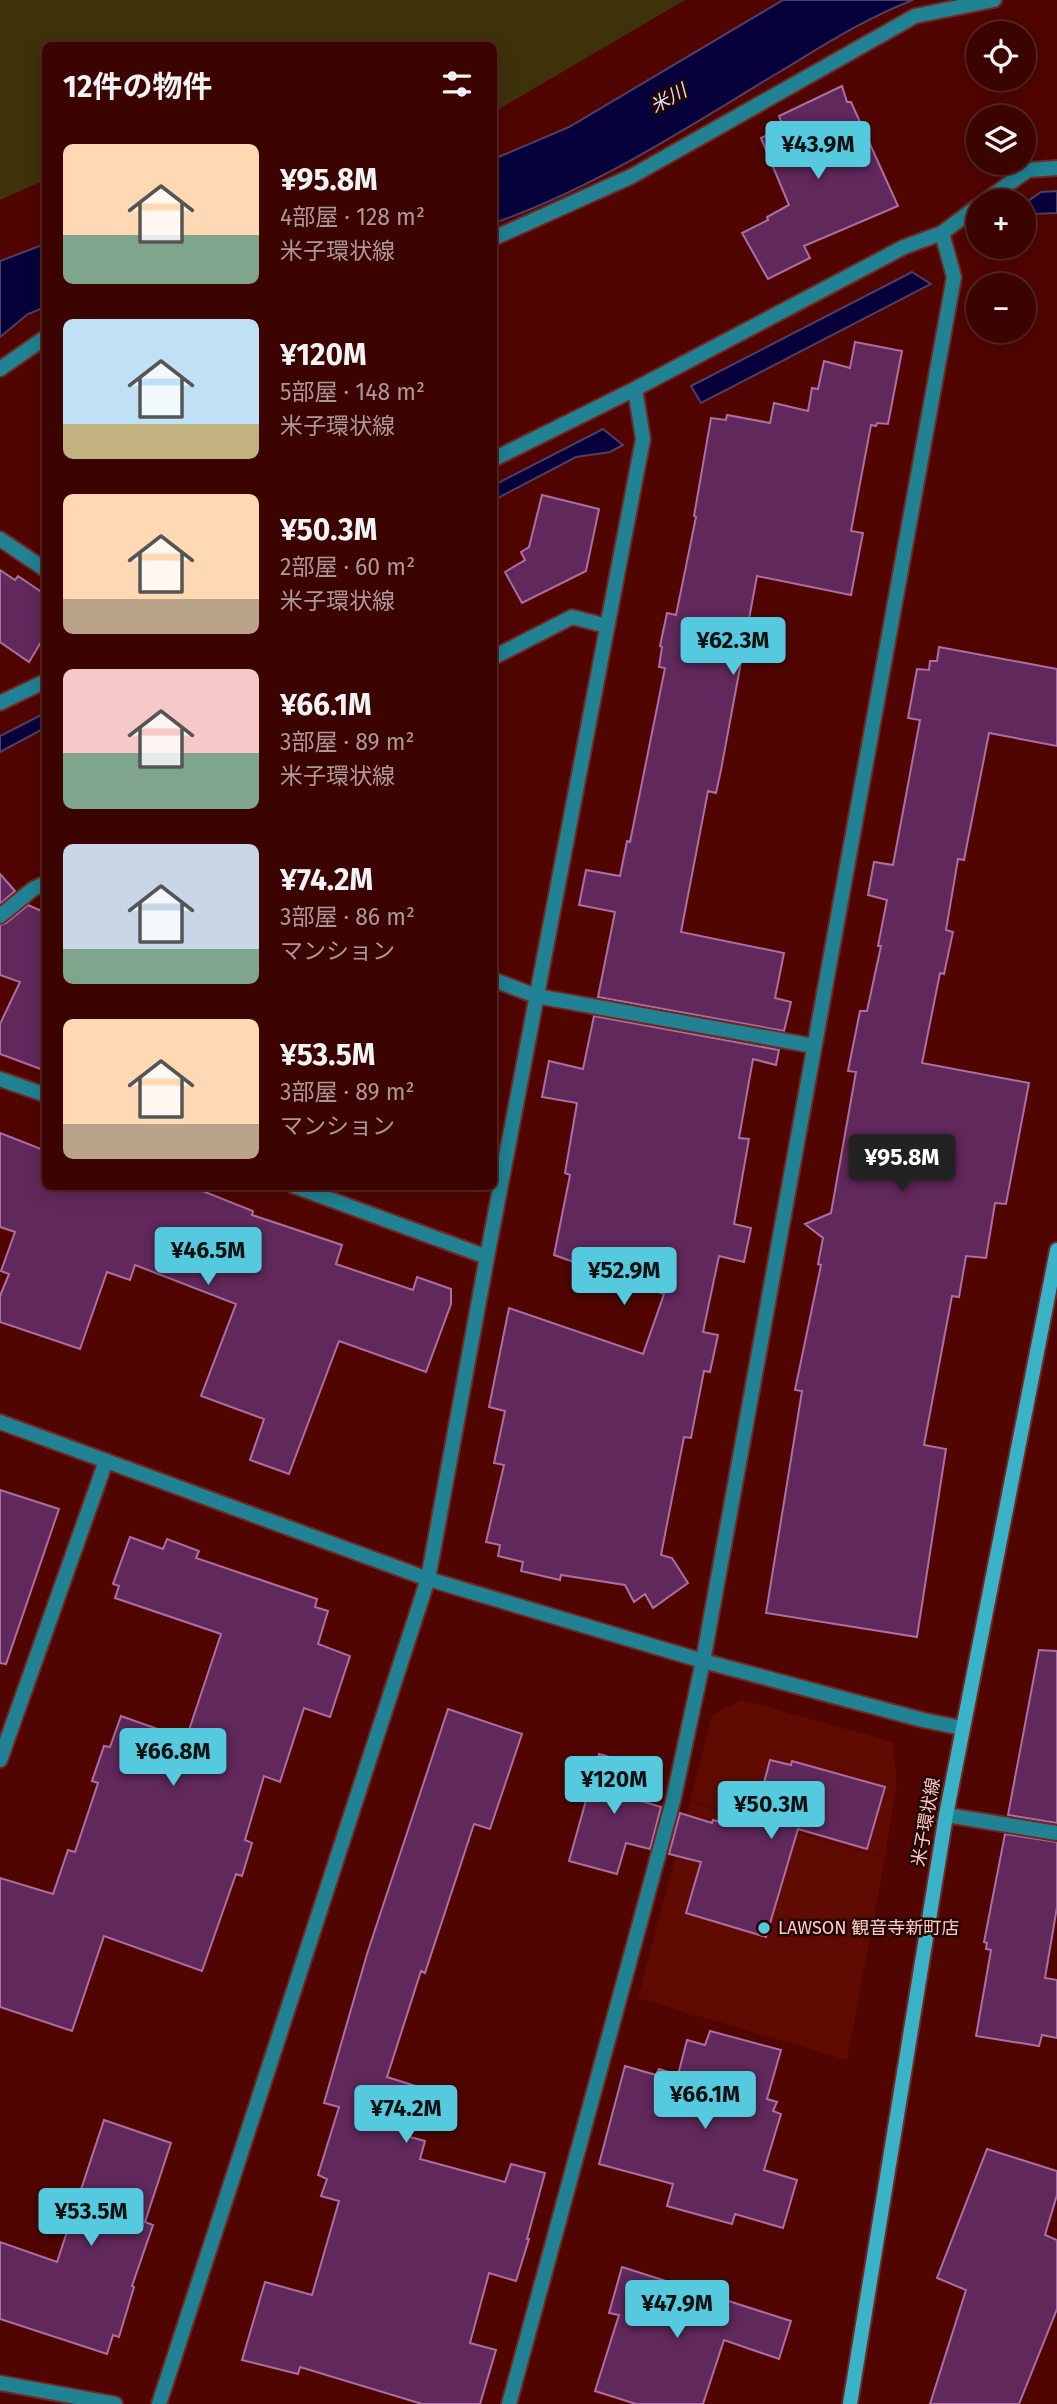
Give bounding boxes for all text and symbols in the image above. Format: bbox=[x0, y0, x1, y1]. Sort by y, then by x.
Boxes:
map controls bbox=[966, 21, 1036, 343]
button: locate bbox=[966, 21, 1036, 91]
icon: filters bbox=[438, 65, 476, 103]
text: 12件の物件 bbox=[63, 69, 212, 105]
water label: 米川 bbox=[646, 78, 692, 118]
button: layers bbox=[966, 105, 1036, 175]
pin: ¥43.9M bbox=[761, 122, 875, 181]
text: ¥43.9M bbox=[781, 130, 855, 158]
text: ¥95.8M bbox=[280, 162, 378, 198]
icon: home bbox=[119, 172, 203, 256]
button: + bbox=[966, 189, 1036, 259]
text: 4部屋 · 128 m² bbox=[280, 203, 425, 231]
text: 米子環状線 bbox=[280, 237, 395, 265]
button: − bbox=[966, 273, 1036, 343]
text: ¥120M bbox=[280, 337, 367, 373]
icon: home bbox=[119, 347, 203, 431]
text: 5部屋 · 148 m² bbox=[280, 378, 425, 406]
text: 米子環状線 bbox=[280, 412, 395, 440]
text: ¥50.3M bbox=[280, 512, 377, 548]
icon: home bbox=[119, 522, 203, 606]
text: 2部屋 · 60 m² bbox=[280, 553, 415, 581]
text: 米子環状線 bbox=[280, 587, 395, 615]
pin: ¥62.3M bbox=[676, 618, 790, 677]
text: ¥62.3M bbox=[697, 626, 769, 654]
text: ¥66.1M bbox=[280, 687, 372, 723]
icon: home bbox=[119, 697, 203, 781]
text: 3部屋 · 89 m² bbox=[280, 728, 414, 756]
text: 米子環状線 bbox=[280, 762, 395, 790]
text: ¥74.2M bbox=[280, 862, 373, 898]
icon: home bbox=[119, 872, 203, 956]
text: 3部屋 · 86 m² bbox=[280, 903, 415, 931]
text: マンション bbox=[280, 937, 395, 965]
text: ¥53.5M bbox=[280, 1037, 375, 1073]
icon: home bbox=[119, 1047, 203, 1131]
text: 3部屋 · 89 m² bbox=[280, 1078, 414, 1106]
text: マンション bbox=[280, 1112, 395, 1140]
pin: ¥95.8M bbox=[845, 1134, 959, 1194]
text: ¥95.8M bbox=[865, 1143, 939, 1171]
pin: ¥46.5M bbox=[151, 1228, 265, 1287]
text: ¥46.5M bbox=[171, 1236, 245, 1264]
pin: ¥52.9M bbox=[567, 1248, 681, 1307]
text: ¥52.9M bbox=[588, 1256, 660, 1284]
pin: ¥66.8M bbox=[116, 1728, 230, 1788]
text: ¥66.8M bbox=[135, 1737, 211, 1765]
pin: ¥120M bbox=[565, 1756, 663, 1816]
text: ¥120M bbox=[581, 1765, 647, 1793]
street label: 米子環状線 bbox=[907, 1776, 945, 1868]
pin: ¥50.3M bbox=[714, 1782, 828, 1841]
text: ¥50.3M bbox=[734, 1790, 808, 1818]
place label: LAWSON 観音寺新町店 bbox=[778, 1917, 959, 1939]
marker: LAWSON 観音寺新町店 bbox=[756, 1920, 772, 1936]
pin: ¥66.1M bbox=[648, 2072, 762, 2131]
text: ¥66.1M bbox=[670, 2080, 740, 2108]
pin: ¥74.2M bbox=[349, 2086, 463, 2145]
text: ¥74.2M bbox=[370, 2094, 442, 2122]
pin: ¥53.5M bbox=[34, 2188, 148, 2248]
text: ¥53.5M bbox=[54, 2197, 128, 2225]
pin: ¥47.9M bbox=[620, 2280, 734, 2340]
text: ¥47.9M bbox=[641, 2289, 713, 2317]

